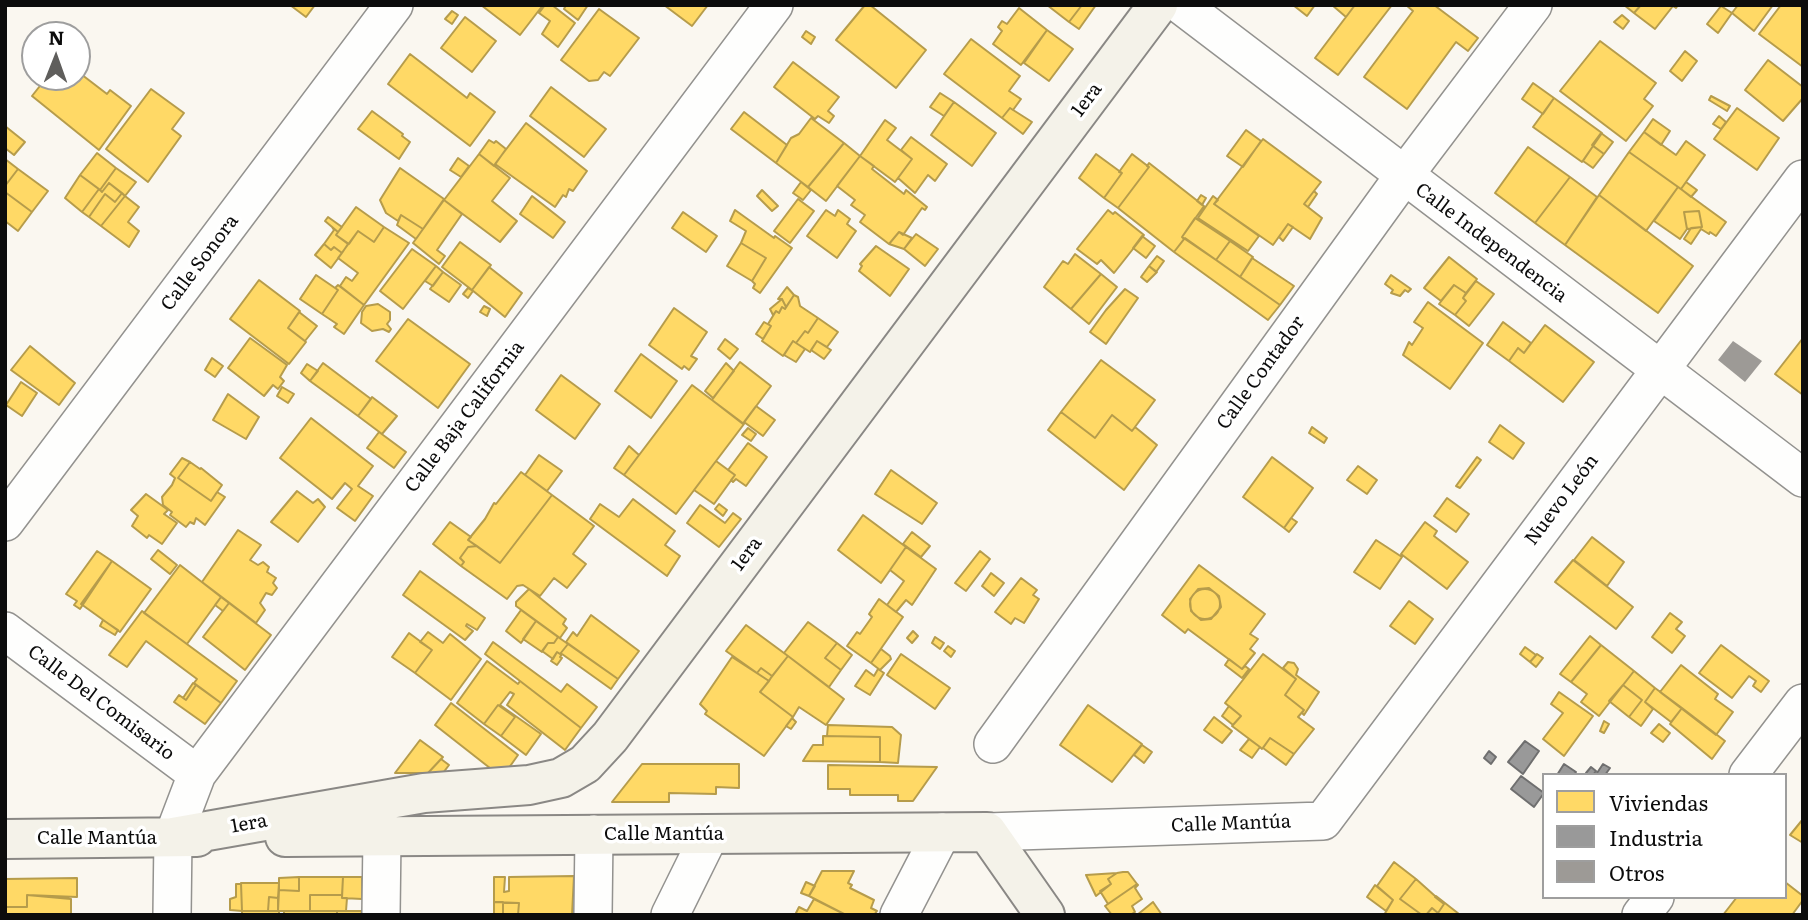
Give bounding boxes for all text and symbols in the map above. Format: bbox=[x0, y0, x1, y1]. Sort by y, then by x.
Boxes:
north arrow bbox=[21, 21, 91, 91]
text: N bbox=[48, 23, 65, 51]
street label: 1era bbox=[1067, 79, 1107, 121]
street label: Calle Independencia bbox=[1411, 178, 1571, 308]
street label: Calle Sonora bbox=[156, 210, 244, 316]
street label: Calle Contador bbox=[1212, 312, 1310, 434]
street label: Calle Baja California bbox=[401, 337, 529, 497]
street label: Nuevo León bbox=[1520, 450, 1604, 550]
street label: 1era bbox=[727, 533, 767, 575]
street label: Calle Del Comisario bbox=[23, 640, 179, 766]
legend bbox=[1542, 773, 1787, 899]
text: Viviendas bbox=[1609, 786, 1708, 817]
street label: 1era bbox=[229, 810, 269, 838]
street label: Calle Mantúa bbox=[1171, 811, 1291, 837]
text: Industria bbox=[1609, 821, 1703, 852]
street label: Calle Mantúa bbox=[604, 823, 724, 845]
street label: Calle Mantúa bbox=[37, 827, 157, 849]
text: Otros bbox=[1609, 856, 1664, 887]

